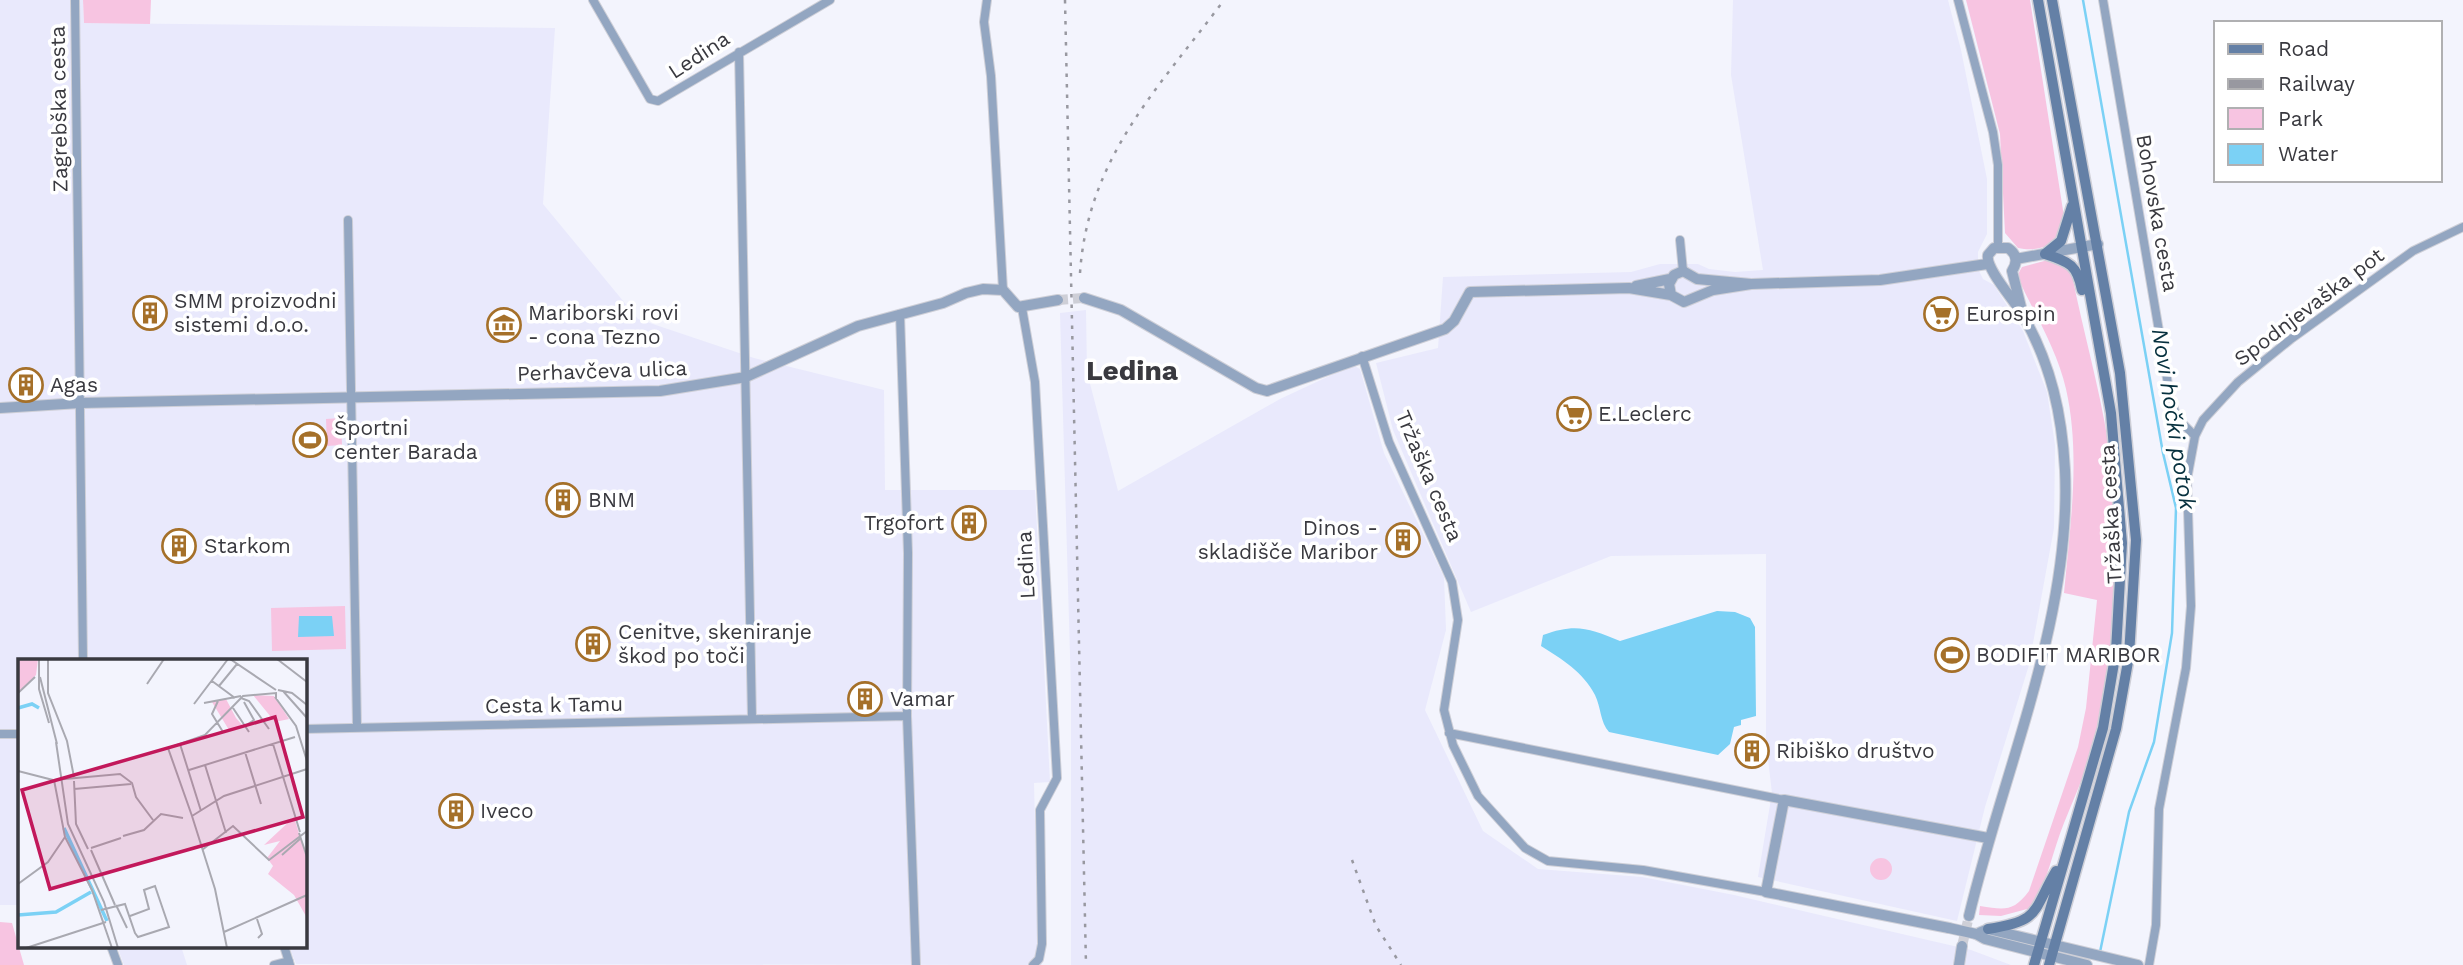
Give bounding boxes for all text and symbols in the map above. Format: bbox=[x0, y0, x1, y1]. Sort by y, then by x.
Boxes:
legend bbox=[2214, 21, 2442, 182]
street label: Zagrebška cesta bbox=[45, 25, 72, 193]
street label: Ledina bbox=[663, 26, 734, 84]
text: Road bbox=[2278, 36, 2329, 61]
text: Railway bbox=[2278, 71, 2355, 96]
text: Park bbox=[2278, 106, 2323, 131]
street label: Bohovska cesta bbox=[2131, 132, 2184, 294]
text: Water bbox=[2278, 141, 2339, 166]
street label: Spodnjevaška pot bbox=[2229, 242, 2389, 371]
place label: SMM proizvodni sistemi d.o.o. bbox=[174, 288, 337, 337]
building icon: SMM proizvodni sistemi d.o.o. bbox=[131, 294, 169, 332]
supermarket icon: Eurospin bbox=[1922, 295, 1960, 333]
place label: Mariborski rovi - cona Tezno bbox=[528, 300, 679, 349]
place label: Eurospin bbox=[1966, 301, 2056, 326]
museum icon: Mariborski rovi - cona Tezno bbox=[485, 306, 523, 344]
water label: Novi hočki potok bbox=[2146, 326, 2201, 513]
district label: Ledina bbox=[1086, 354, 1179, 387]
street label: Perhavčeva ulica bbox=[517, 355, 688, 386]
building icon: Agas bbox=[7, 366, 45, 404]
place label: Agas bbox=[50, 372, 98, 397]
supermarket icon: E.Leclerc bbox=[1555, 395, 1593, 433]
place label: E.Leclerc bbox=[1598, 401, 1692, 426]
street label: Tržaška cesta bbox=[1391, 407, 1468, 545]
place label: Športni center Barada bbox=[334, 415, 478, 464]
sports icon: Športni center Barada bbox=[291, 421, 329, 459]
street label: Tržaška cesta bbox=[2094, 443, 2127, 585]
building icon: BNM bbox=[544, 481, 582, 519]
place label: BNM bbox=[588, 487, 635, 512]
building icon: Trgofort bbox=[950, 504, 988, 542]
place label: Trgofort bbox=[864, 510, 944, 535]
place label: Dinos - skladišče Maribor bbox=[1198, 515, 1378, 564]
building icon: Dinos - skladišče Maribor bbox=[1384, 521, 1422, 559]
building icon: Starkom bbox=[160, 527, 198, 565]
street label: Ledina bbox=[1011, 530, 1040, 600]
place label: Starkom bbox=[204, 533, 291, 558]
place label: Cenitve, skeniranje škod po toči bbox=[618, 619, 812, 668]
building icon: Cenitve, skeniranje škod po toči bbox=[574, 625, 612, 663]
sports icon: BODIFIT MARIBOR bbox=[1933, 636, 1971, 674]
place label: BODIFIT MARIBOR bbox=[1976, 642, 2160, 667]
inset map bbox=[18, 659, 306, 948]
building icon: Vamar bbox=[846, 680, 884, 718]
place label: Vamar bbox=[890, 686, 955, 711]
street label: Cesta k Tamu bbox=[485, 691, 623, 718]
building icon: Ribiško društvo bbox=[1733, 732, 1771, 770]
place label: Ribiško društvo bbox=[1776, 738, 1935, 763]
building icon: Iveco bbox=[437, 792, 475, 830]
place label: Iveco bbox=[480, 798, 534, 823]

